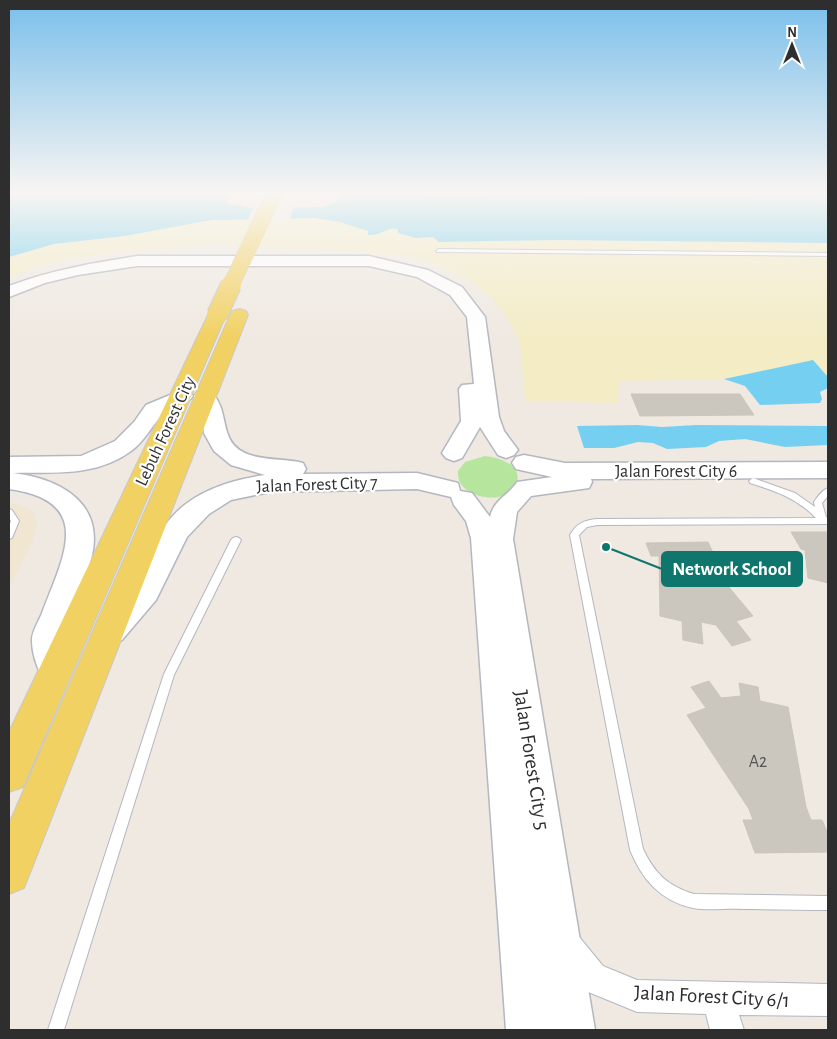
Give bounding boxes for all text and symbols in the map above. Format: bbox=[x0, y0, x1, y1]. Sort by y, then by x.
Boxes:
north arrow bbox=[767, 20, 817, 70]
text: N bbox=[787, 26, 797, 40]
street label: Lebuh Forest City bbox=[133, 374, 199, 489]
street label: Jalan Forest City 6 bbox=[615, 463, 737, 481]
street label: Jalan Forest City 7 bbox=[256, 474, 378, 496]
callout: Network School bbox=[662, 552, 802, 586]
text: Network School bbox=[672, 560, 792, 579]
street label: Jalan Forest City 5 bbox=[510, 689, 553, 832]
house number: A2 bbox=[749, 753, 767, 771]
street label: Jalan Forest City 6/1 bbox=[634, 982, 790, 1011]

